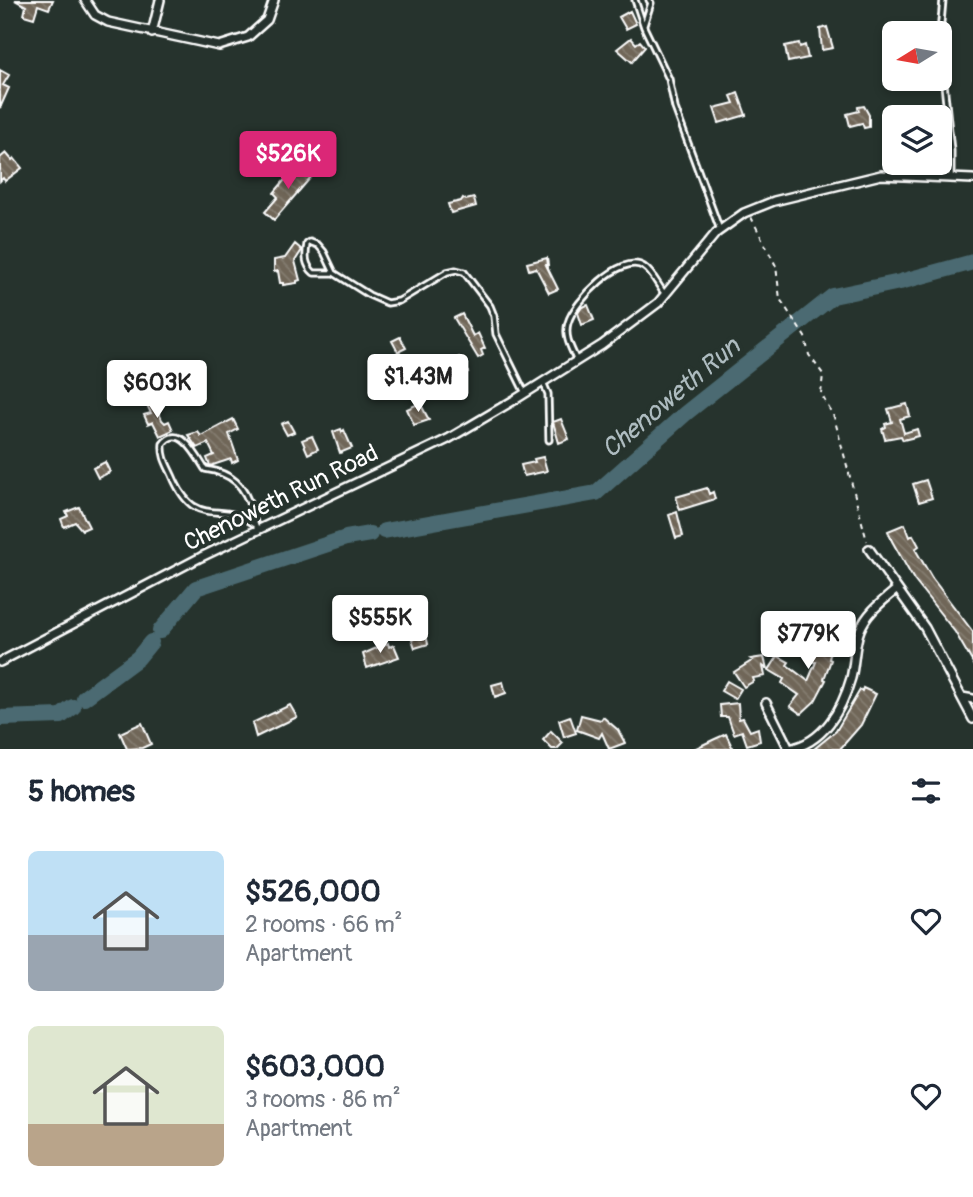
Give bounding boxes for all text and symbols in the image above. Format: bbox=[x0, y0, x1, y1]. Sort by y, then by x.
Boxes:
north arrow bbox=[882, 21, 952, 91]
map controls bbox=[882, 21, 952, 175]
button: layers bbox=[882, 105, 952, 175]
pin: $526K bbox=[239, 132, 337, 191]
text: $526K bbox=[255, 139, 321, 168]
water label: Chenoweth Run bbox=[595, 330, 748, 465]
pin: $1.43M bbox=[361, 354, 475, 414]
pin: $603K bbox=[108, 360, 206, 420]
text: $1.43M bbox=[383, 362, 453, 391]
text: $603K bbox=[123, 368, 191, 397]
street label: Chenoweth Run Road bbox=[179, 438, 383, 558]
pin: $555K bbox=[331, 596, 429, 655]
text: $555K bbox=[348, 603, 412, 632]
pin: $779K bbox=[759, 612, 857, 671]
text: $779K bbox=[777, 619, 839, 648]
icon: filters bbox=[907, 772, 945, 810]
text: 5 homes bbox=[28, 773, 135, 810]
text: $526,000 bbox=[245, 873, 381, 910]
icon: home bbox=[84, 879, 168, 963]
icon: heart bbox=[907, 902, 945, 940]
text: 2 rooms · 66 m² bbox=[245, 910, 402, 939]
text: Apartment bbox=[245, 939, 352, 968]
text: $603,000 bbox=[245, 1048, 385, 1085]
icon: home bbox=[84, 1054, 168, 1138]
icon: heart bbox=[907, 1077, 945, 1115]
text: 3 rooms · 86 m² bbox=[245, 1085, 401, 1114]
text: Apartment bbox=[245, 1114, 352, 1143]

